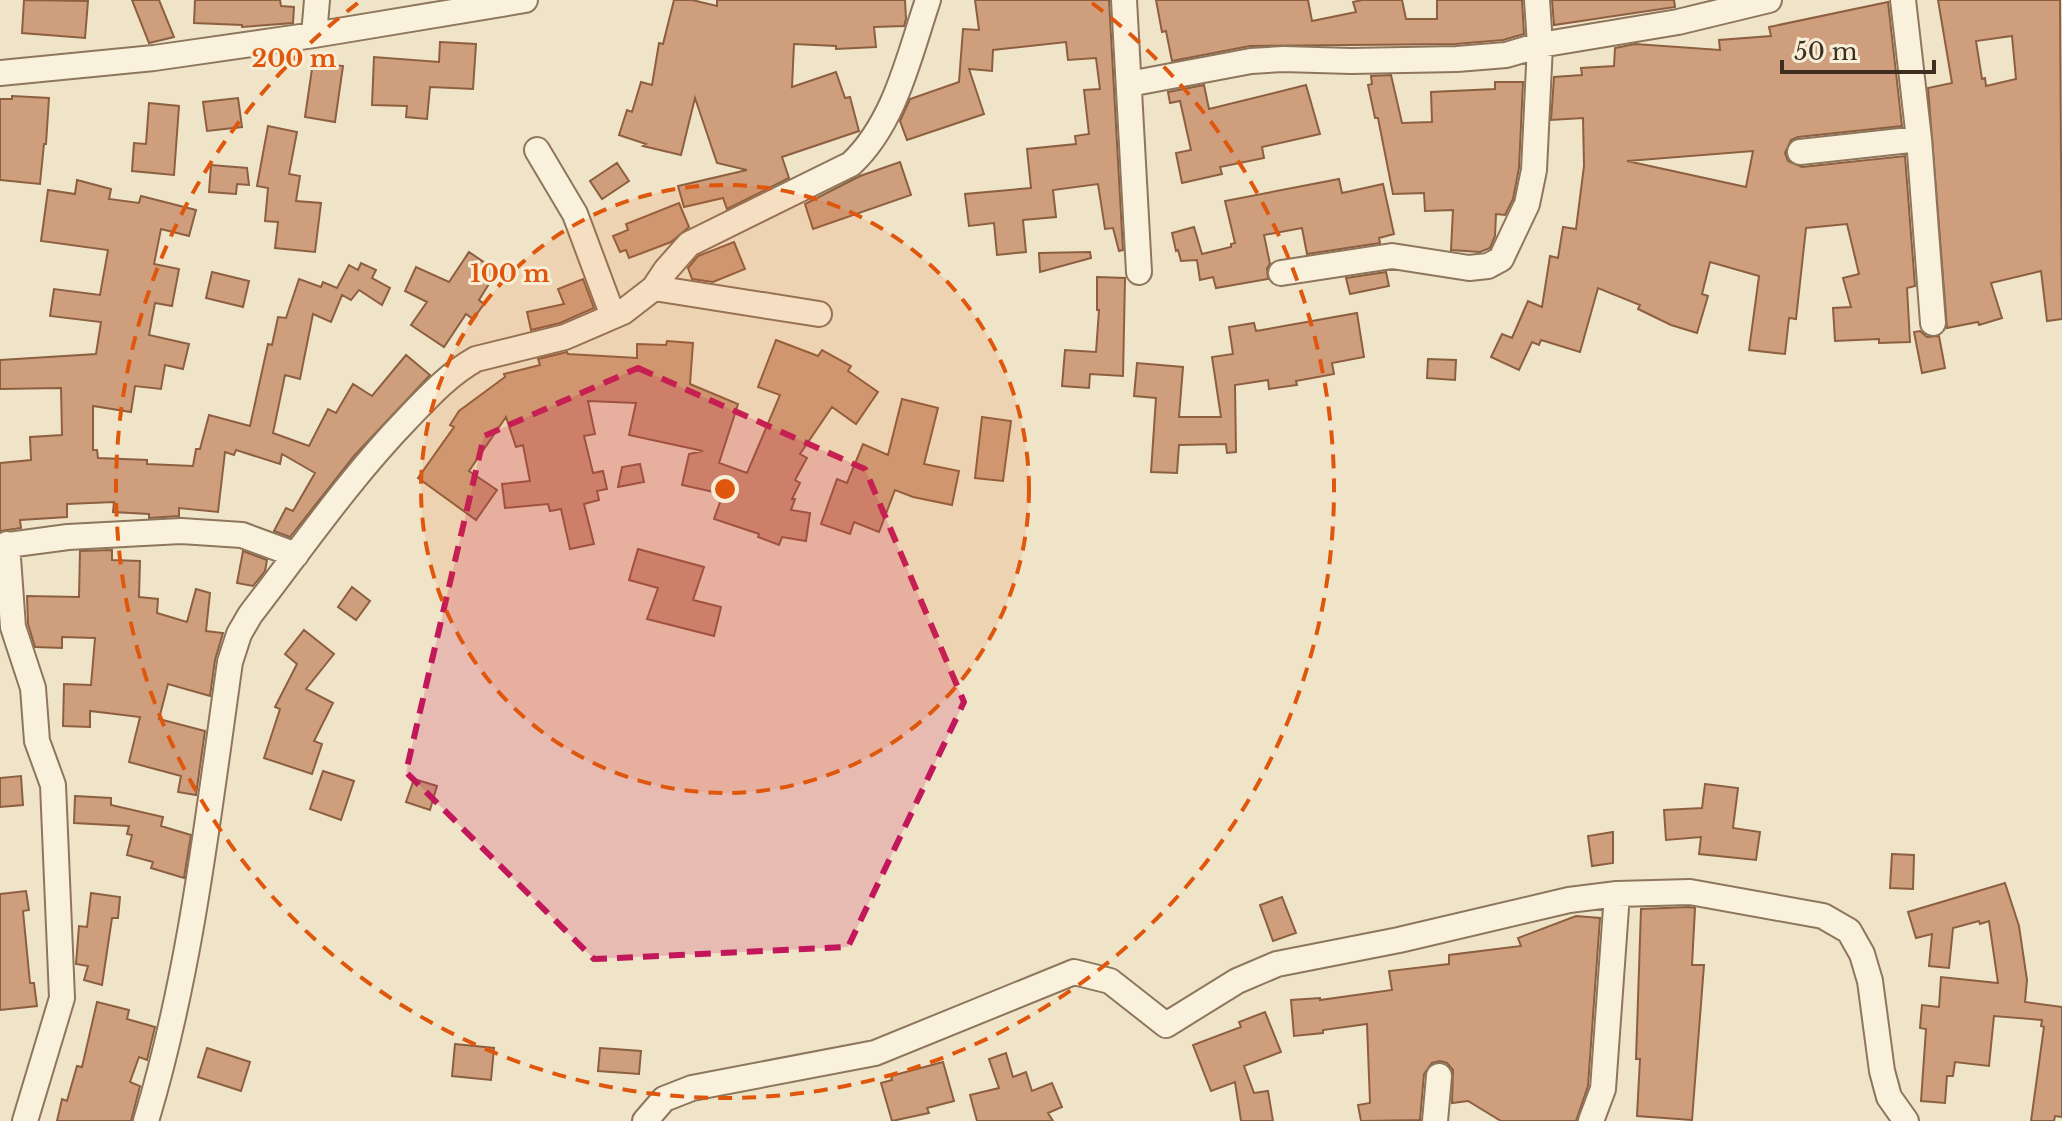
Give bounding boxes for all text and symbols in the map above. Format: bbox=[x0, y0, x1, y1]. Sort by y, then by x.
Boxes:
scale bar bbox=[1782, 24, 1934, 74]
text: 50 m bbox=[1794, 37, 1858, 66]
text: 200 m bbox=[252, 44, 337, 73]
text: 100 m bbox=[470, 259, 550, 288]
centre of rings bbox=[711, 475, 739, 503]

